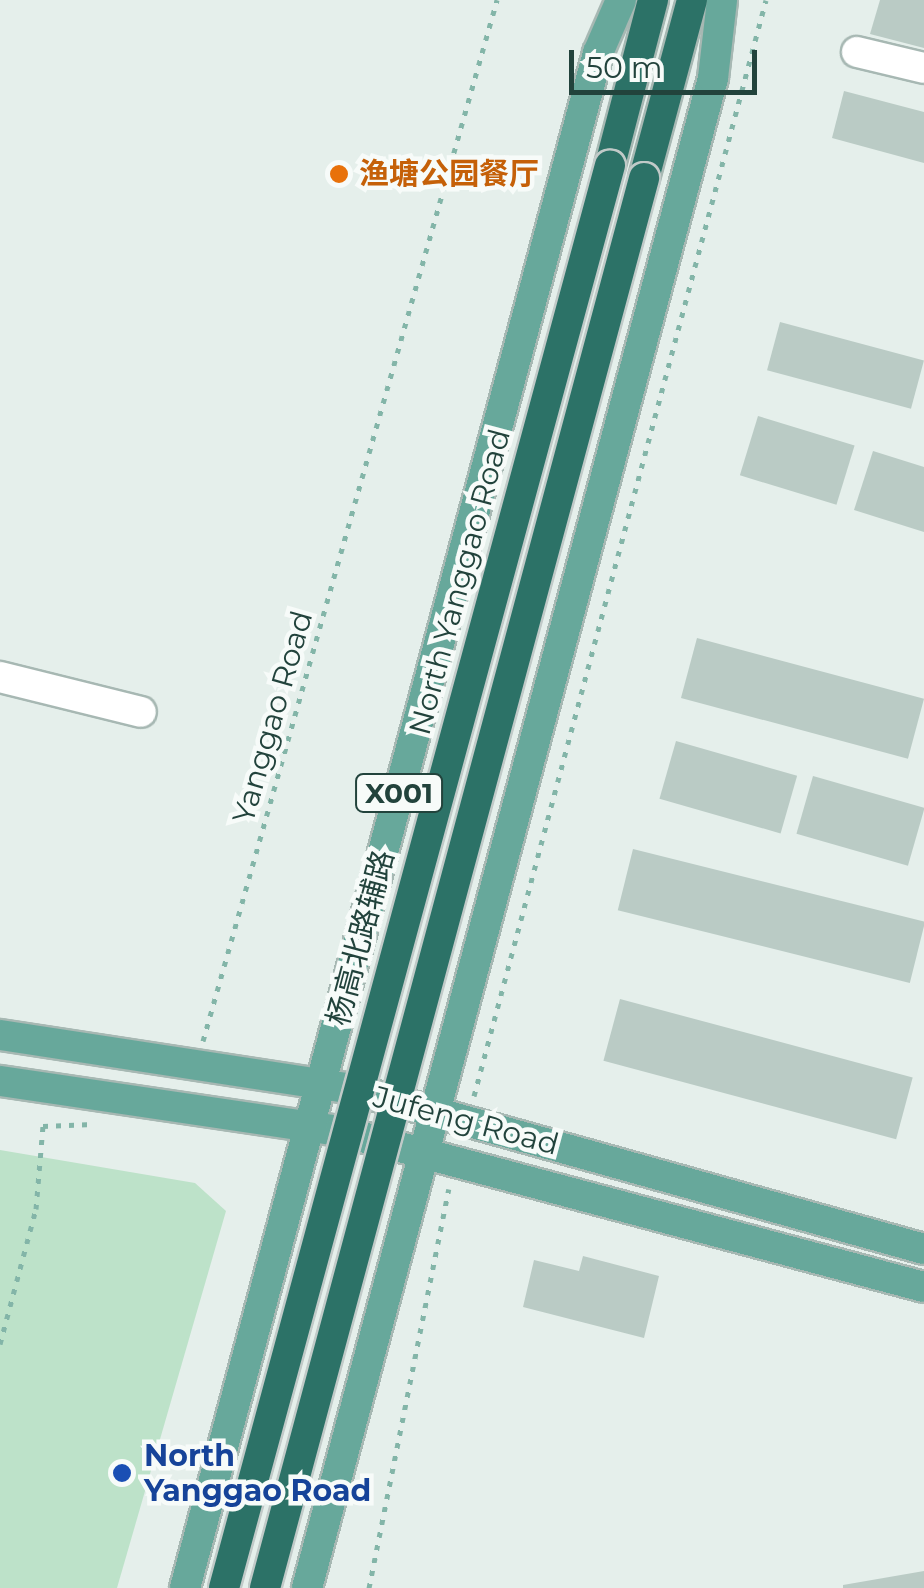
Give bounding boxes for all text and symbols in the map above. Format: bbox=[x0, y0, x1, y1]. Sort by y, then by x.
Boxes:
scale bar bbox=[574, 30, 762, 92]
text: 50 m bbox=[586, 49, 663, 86]
place label: 渔塘公园餐厅 bbox=[359, 156, 539, 192]
marker: 渔塘公园餐厅 bbox=[328, 163, 350, 185]
street label: North Yanggao Road bbox=[402, 425, 518, 739]
street label: Yanggao Road bbox=[226, 607, 320, 827]
road number: X001 bbox=[354, 770, 444, 816]
street label: 杨高北路辅路 bbox=[320, 846, 402, 1030]
street label: Jufeng Road bbox=[369, 1079, 563, 1163]
place label: North Yanggao Road bbox=[144, 1438, 371, 1508]
marker: North Yanggao Road bbox=[109, 1460, 135, 1486]

